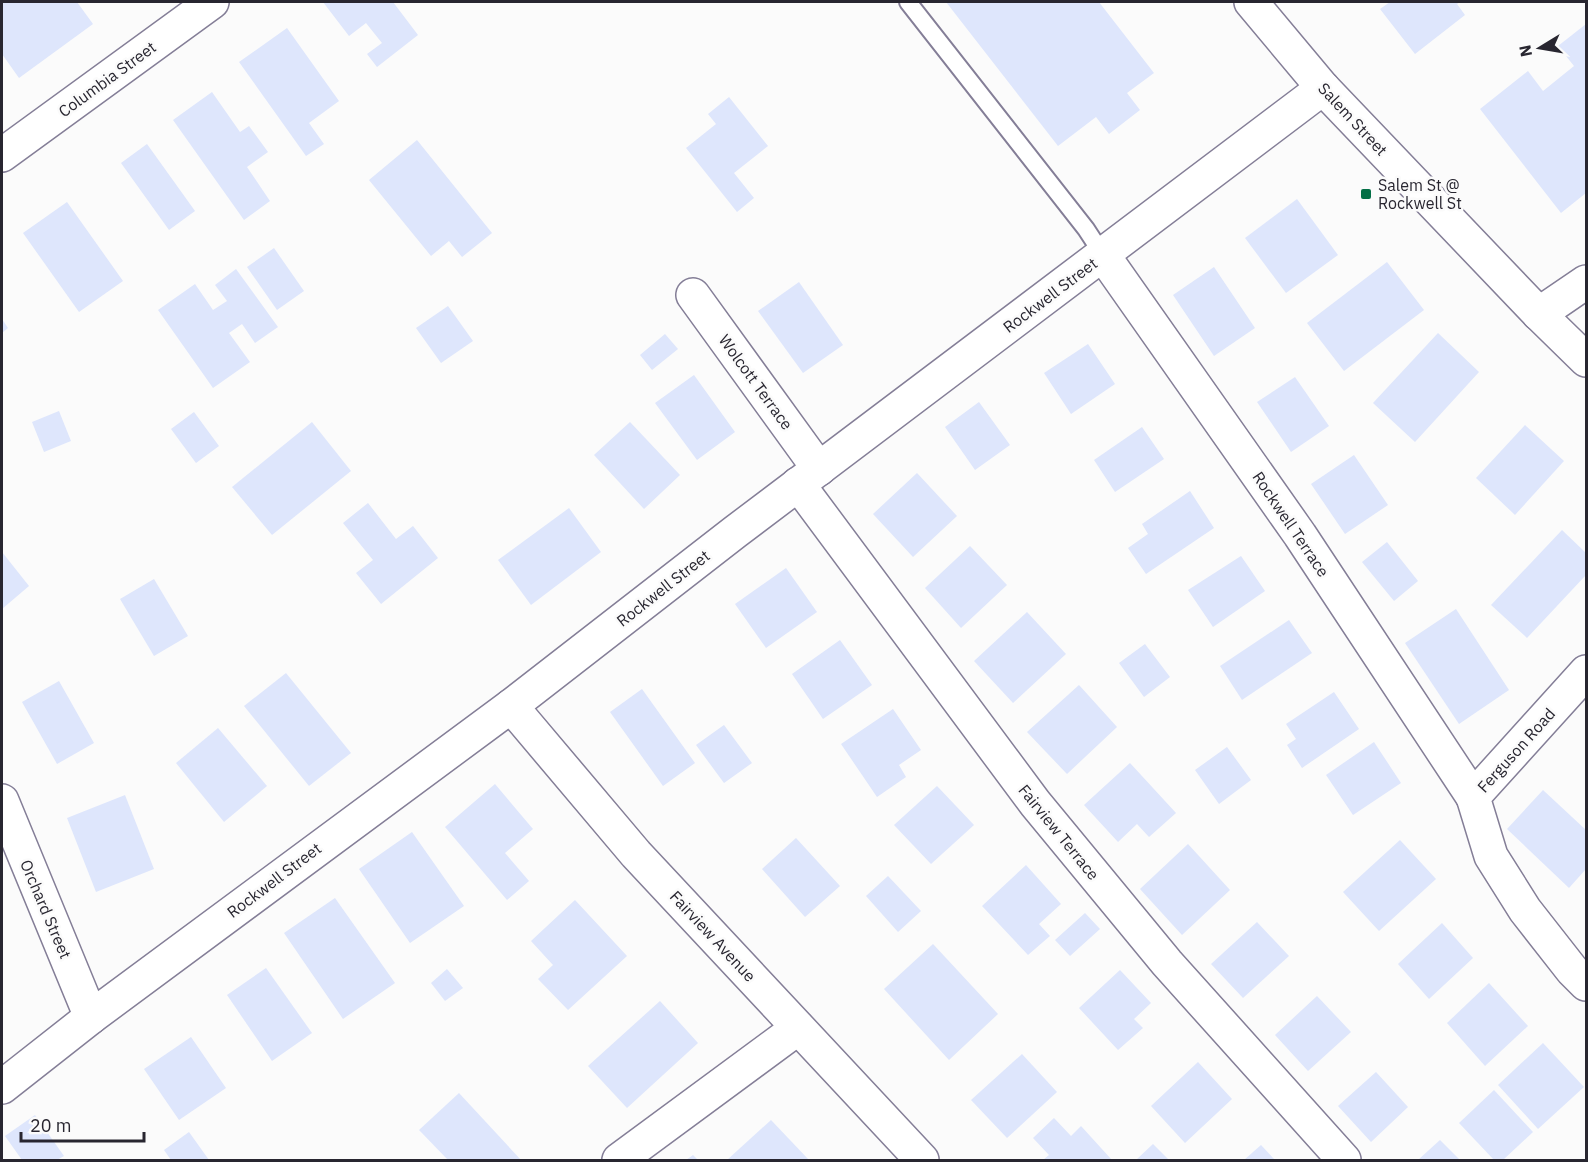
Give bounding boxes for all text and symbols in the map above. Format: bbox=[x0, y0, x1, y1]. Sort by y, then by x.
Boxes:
north arrow bbox=[1510, 18, 1570, 78]
street label: Columbia Street bbox=[54, 37, 160, 121]
text: N bbox=[1514, 43, 1536, 58]
street label: Salem Street bbox=[1314, 78, 1392, 160]
place label: Salem St @ Rockwell St bbox=[1378, 175, 1462, 213]
marker: Salem St @ Rockwell St bbox=[1359, 187, 1373, 201]
street label: Rockwell Street bbox=[999, 253, 1101, 337]
street label: Wolcott Terrace bbox=[715, 330, 797, 434]
street label: Rockwell Terrace bbox=[1248, 468, 1334, 581]
street label: Rockwell Street bbox=[612, 545, 714, 631]
street label: Ferguson Road bbox=[1473, 704, 1559, 796]
street label: Fairview Terrace bbox=[1014, 780, 1104, 884]
street label: Rockwell Street bbox=[223, 838, 325, 922]
street label: Orchard Street bbox=[16, 857, 76, 961]
street label: Fairview Avenue bbox=[666, 886, 760, 986]
scale bar bbox=[21, 1105, 144, 1143]
text: 20 m bbox=[30, 1114, 72, 1137]

